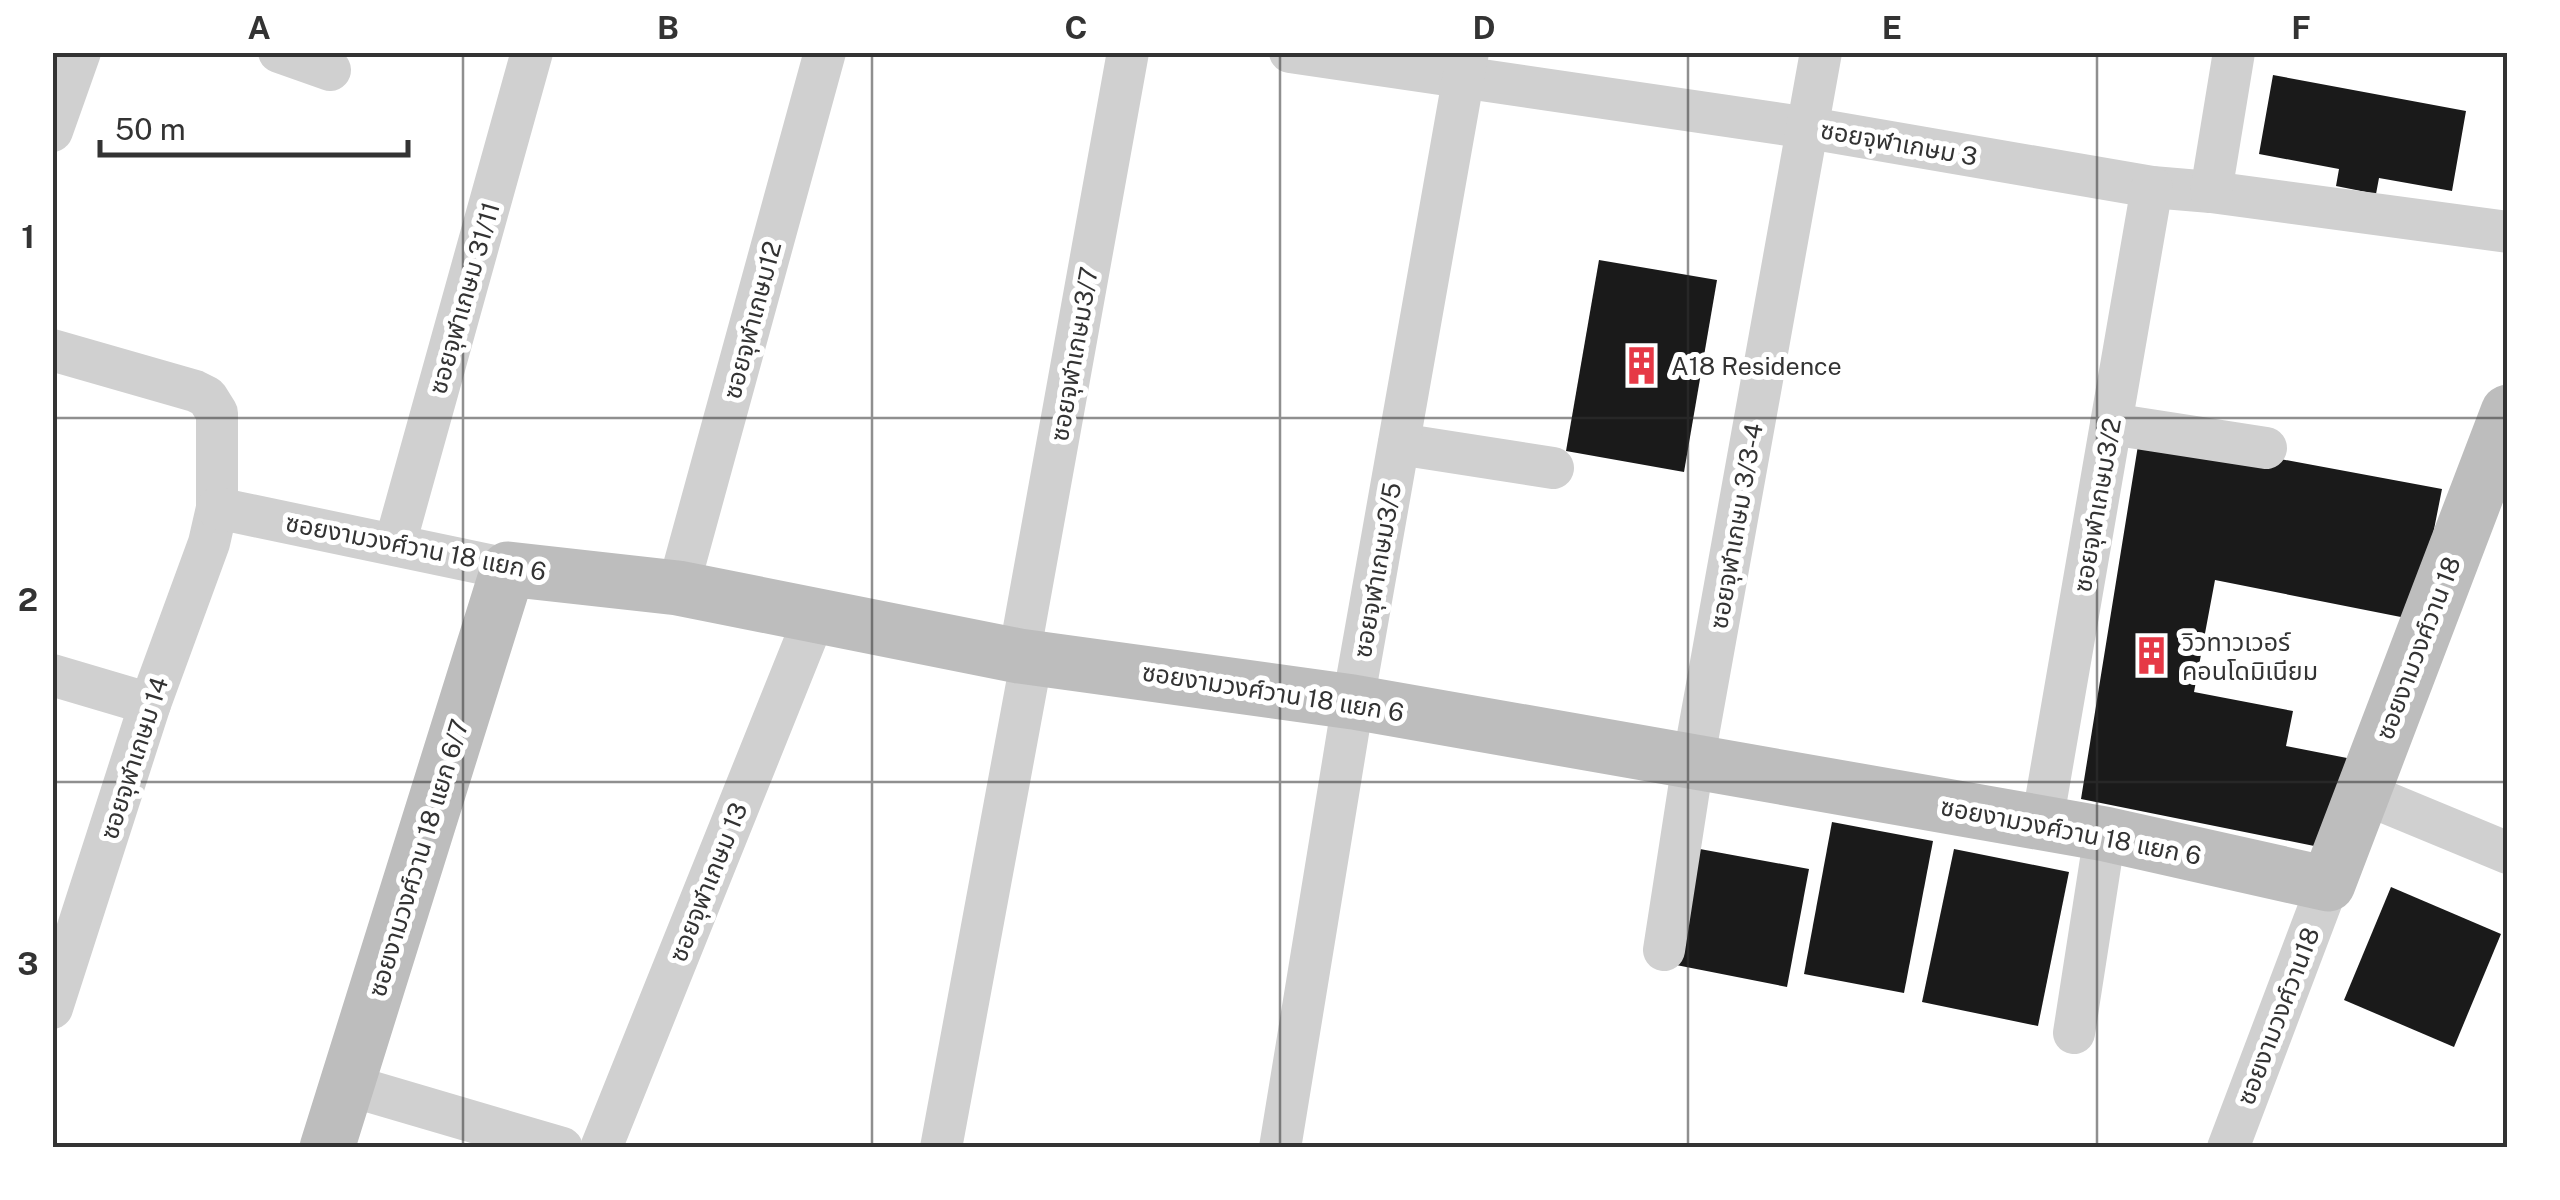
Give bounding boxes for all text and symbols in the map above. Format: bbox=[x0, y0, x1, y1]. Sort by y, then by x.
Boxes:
text: A bbox=[247, 9, 271, 46]
text: B bbox=[657, 9, 679, 46]
text: C bbox=[1065, 9, 1087, 46]
text: D bbox=[1472, 9, 1496, 46]
text: E bbox=[1882, 9, 1902, 46]
text: F bbox=[2291, 9, 2311, 46]
scale bar bbox=[100, 95, 408, 157]
text: 50 m bbox=[115, 111, 186, 147]
street label: ซอยจุฬาเกษม 3 bbox=[1818, 114, 1980, 173]
street label: ซอยจุฬาเกษม 31/11 bbox=[422, 199, 507, 398]
text: 1 bbox=[21, 218, 35, 255]
street label: ซอยจุฬาเกษม12 bbox=[717, 238, 788, 402]
street label: ซอยจุฬาเกษม3/7 bbox=[1044, 264, 1105, 444]
building icon: A18 Residence bbox=[1620, 345, 1662, 387]
place label: A18 Residence bbox=[1671, 351, 1842, 381]
street label: ซอยจุฬาเกษม3/2 bbox=[2067, 416, 2128, 595]
street label: ซอยจุฬาเกษม 3/3-4 bbox=[1703, 421, 1770, 631]
street label: ซอยจุฬาเกษม3/5 bbox=[1347, 480, 1408, 660]
street label: ซอยงามวงศ์วาน 18 แยก 6 bbox=[283, 507, 549, 587]
street label: ซอยงามวงศ์วาน 18 bbox=[2369, 552, 2467, 744]
text: 2 bbox=[18, 581, 38, 618]
place label: วิวทาวเวอร์ คอนโดมิเนียม bbox=[2182, 627, 2318, 686]
building icon: วิวทาวเวอร์ คอนโดมิเนียม bbox=[2131, 635, 2173, 677]
street label: ซอยงามวงศ์วาน 18 แยก 6 bbox=[1140, 656, 1406, 728]
street label: ซอยจุฬาเกษม 14 bbox=[94, 673, 175, 843]
street label: ซอยงามวงศ์วาน 18 แยก 6/7 bbox=[361, 716, 475, 1000]
street label: ซอยงามวงศ์วาน 18 แยก 6 bbox=[1938, 791, 2204, 871]
street label: ซอยจุฬาเกษม 13 bbox=[662, 798, 754, 966]
street label: ซอยงามวงศ์วาน18 bbox=[2230, 923, 2326, 1109]
text: 3 bbox=[17, 945, 39, 982]

